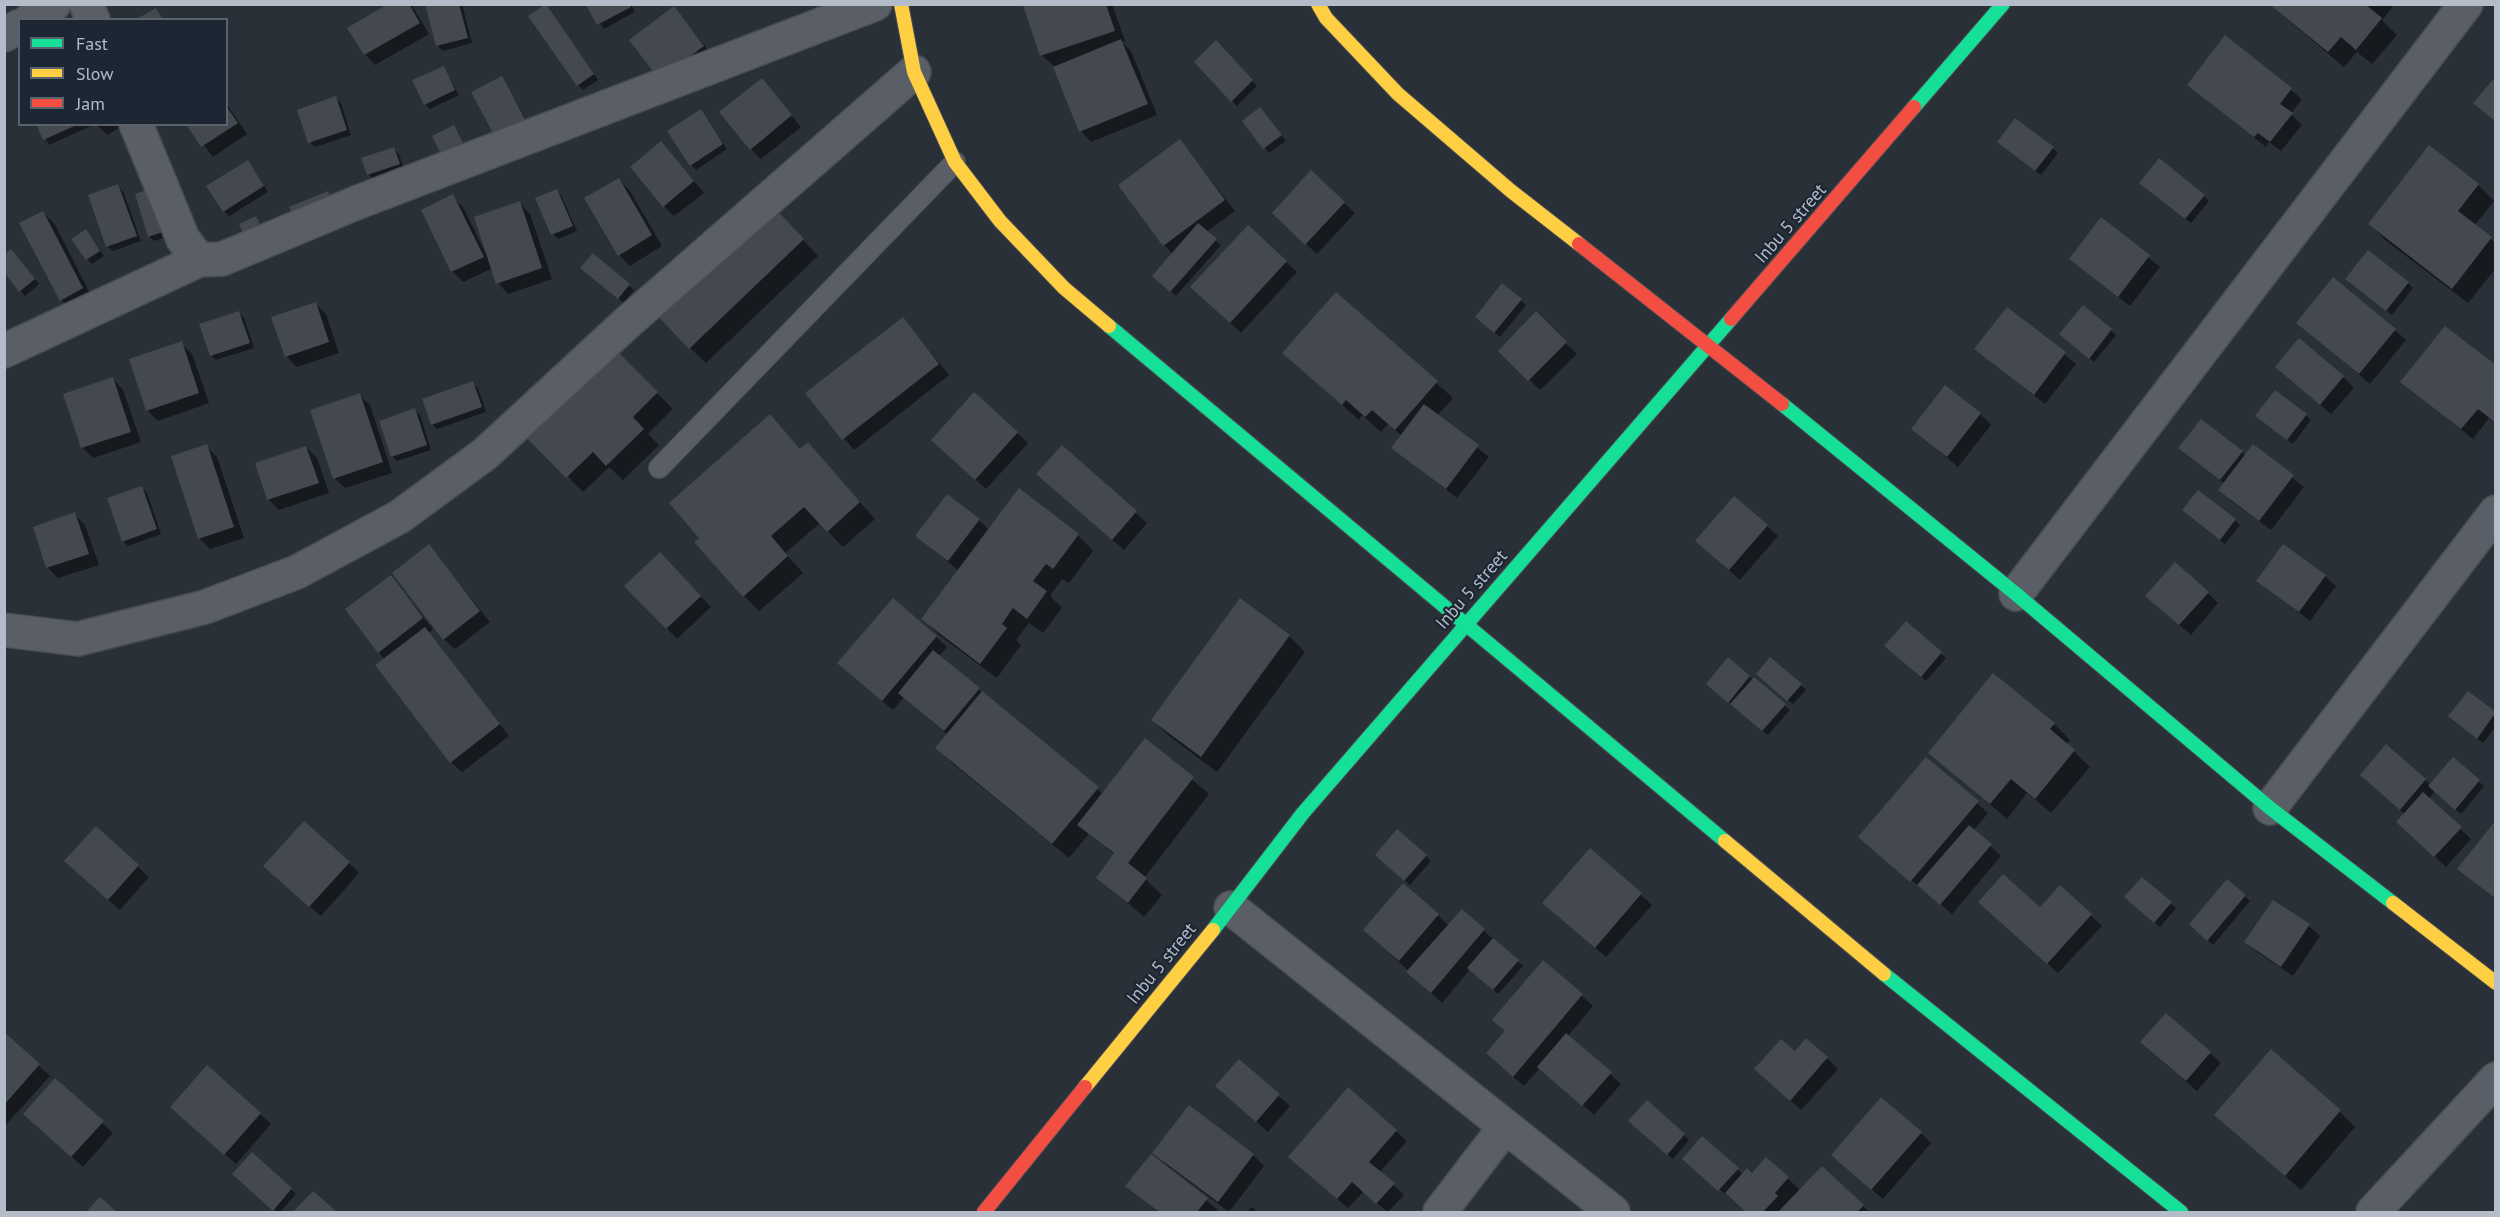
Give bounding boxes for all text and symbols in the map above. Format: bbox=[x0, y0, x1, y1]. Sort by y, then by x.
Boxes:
legend bbox=[18, 18, 228, 126]
text: Fast bbox=[76, 32, 108, 55]
text: Slow bbox=[76, 62, 114, 85]
text: Jam bbox=[76, 92, 105, 115]
street label: Inbu 5 street bbox=[1751, 180, 1831, 268]
street label: Inbu 5 street bbox=[1432, 546, 1512, 634]
street label: Inbu 5 street bbox=[1123, 919, 1201, 1009]

